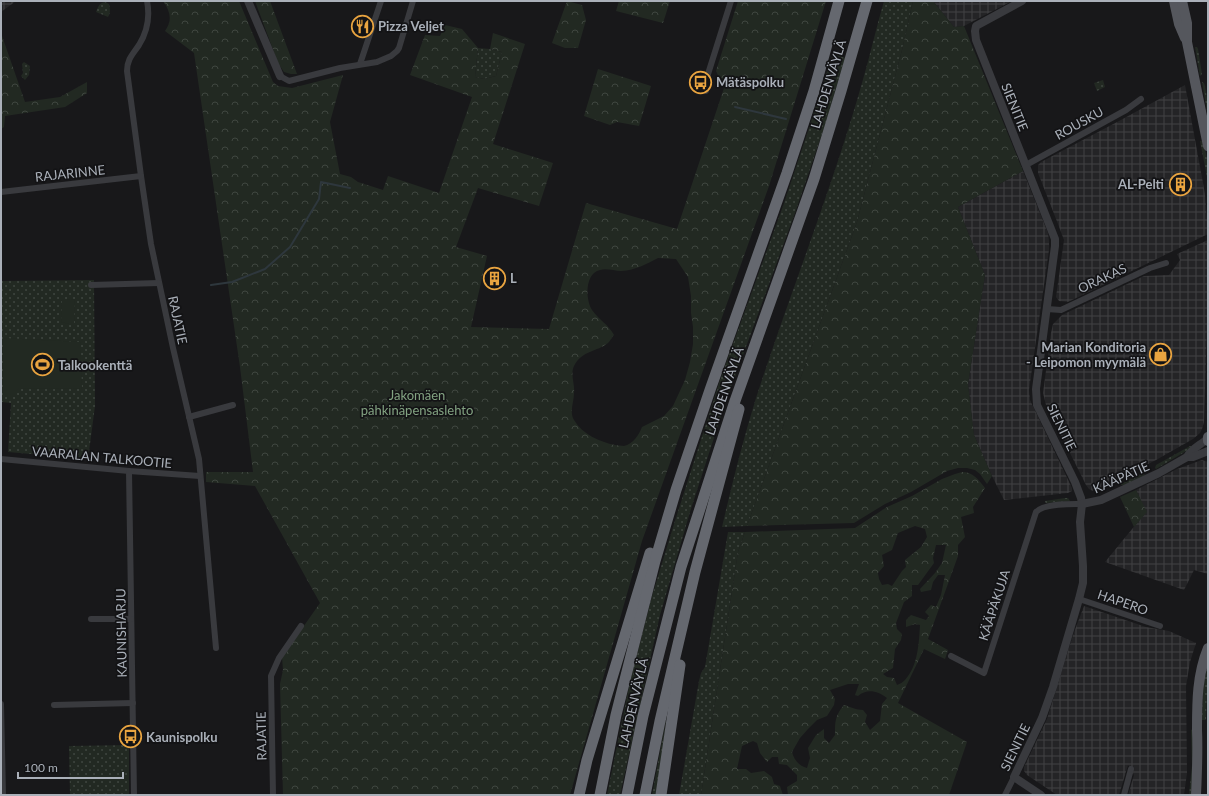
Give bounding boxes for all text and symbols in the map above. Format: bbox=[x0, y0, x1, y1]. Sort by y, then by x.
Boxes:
restaurant icon: Pizza Veljet bbox=[349, 13, 375, 39]
place label: Pizza Veljet bbox=[378, 18, 444, 34]
street label: LAHDENVÄYLÄ bbox=[807, 37, 849, 130]
bus stop icon: Mätäspolku bbox=[687, 69, 713, 95]
place label: Mätäspolku bbox=[716, 74, 784, 90]
street label: SIENITIE bbox=[998, 81, 1032, 133]
street label: ROUSKU bbox=[1052, 103, 1106, 143]
street label: RAJARINNE bbox=[34, 161, 106, 185]
building icon: AL-Pelti bbox=[1167, 171, 1193, 197]
place label: AL-Pelti bbox=[1117, 176, 1164, 192]
street label: ORAKAS bbox=[1075, 260, 1129, 296]
building icon: L bbox=[482, 265, 508, 291]
place label: L bbox=[510, 270, 517, 286]
street label: RAJATIE bbox=[165, 294, 191, 346]
place label: Marian Konditoria - Leipomon myymälä bbox=[1026, 339, 1146, 370]
shop icon: Marian Konditoria - Leipomon myymälä bbox=[1148, 341, 1174, 367]
street label: LAHDENVÄYLÄ bbox=[701, 345, 747, 437]
sports icon: Talkookenttä bbox=[29, 352, 55, 378]
place label: Talkookenttä bbox=[58, 357, 132, 373]
park label: Jakomäen pähkinäpensaslehto bbox=[361, 387, 473, 418]
street label: SIENITIE bbox=[1044, 401, 1080, 453]
street label: VAARALAN TALKOOTIE bbox=[31, 443, 173, 471]
street label: KÄÄPÄTIE bbox=[1090, 457, 1152, 497]
street label: KÄÄPÄKUJA bbox=[975, 567, 1013, 643]
street label: HAPERO bbox=[1096, 586, 1150, 618]
street label: KAUNISHARJU bbox=[112, 588, 130, 678]
street label: LAHDENVÄYLÄ bbox=[615, 656, 651, 750]
street label: RAJATIE bbox=[253, 711, 269, 761]
street label: SIENITIE bbox=[997, 721, 1033, 773]
bus stop icon: Kaunispolku bbox=[118, 724, 144, 750]
place label: Kaunispolku bbox=[146, 729, 218, 745]
scale bar bbox=[18, 754, 123, 780]
text: 100 m bbox=[24, 760, 58, 775]

